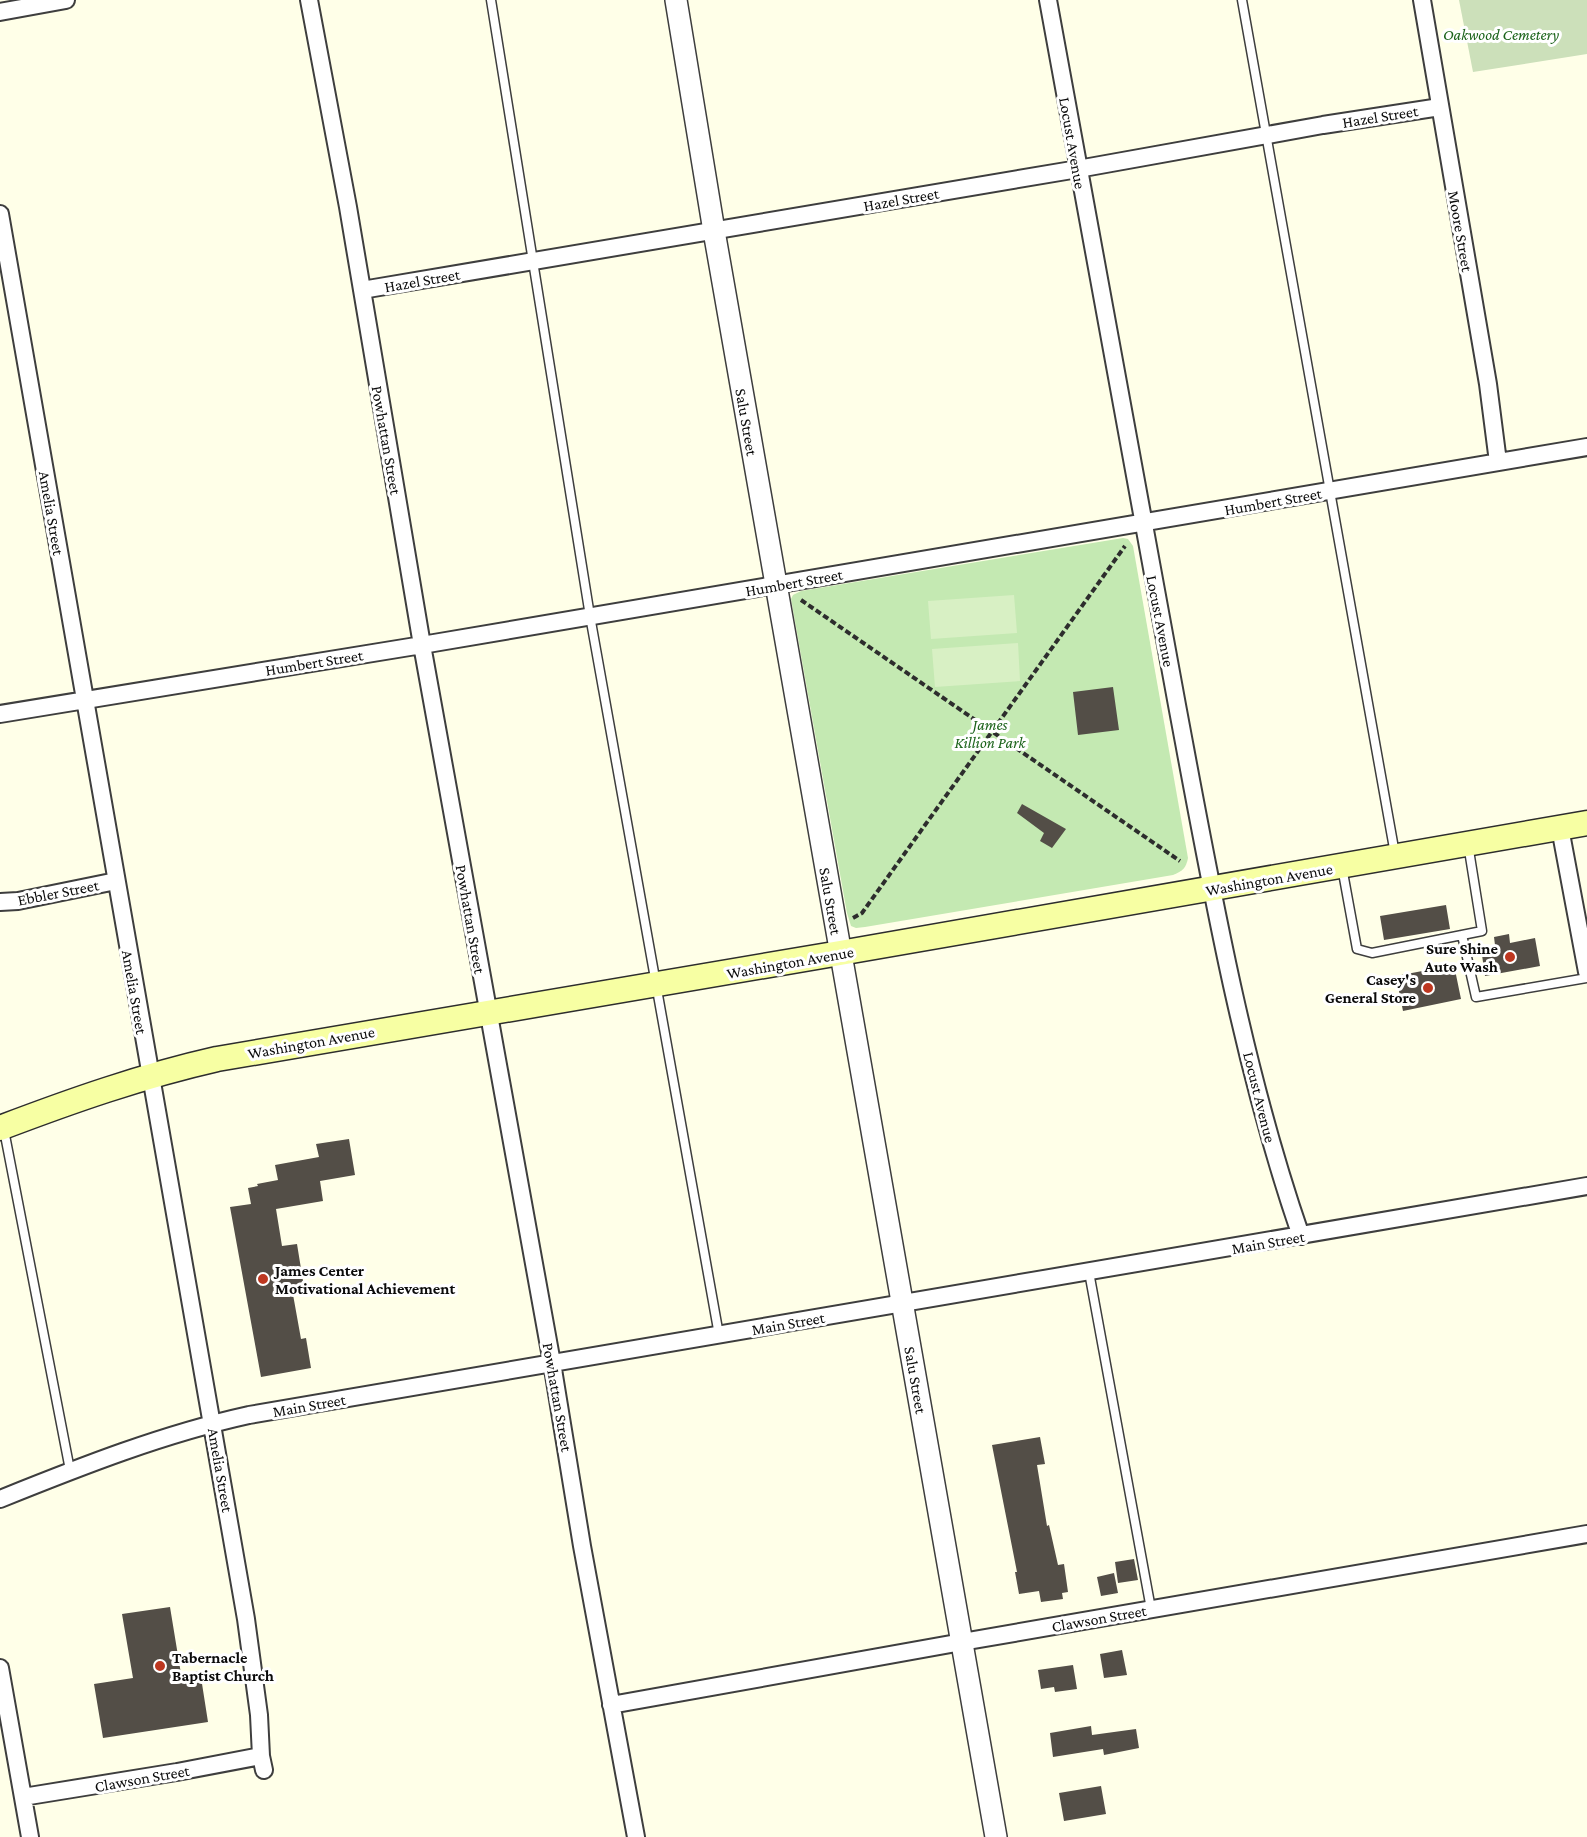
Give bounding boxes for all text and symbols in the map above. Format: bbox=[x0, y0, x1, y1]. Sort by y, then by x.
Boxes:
park label: Oakwood Cemetery bbox=[1443, 26, 1559, 44]
street label: Locust Avenue bbox=[1056, 96, 1089, 190]
street label: Hazel Street bbox=[1341, 102, 1420, 131]
street label: Hazel Street bbox=[862, 184, 941, 214]
street label: Moore Street bbox=[1445, 189, 1476, 274]
street label: Hazel Street bbox=[383, 265, 462, 295]
street label: Powhattan Street bbox=[369, 384, 405, 497]
street label: Salu Street bbox=[732, 387, 761, 458]
street label: Amelia Street bbox=[36, 470, 67, 557]
street label: Humbert Street bbox=[1223, 484, 1324, 518]
street label: Humbert Street bbox=[744, 565, 845, 599]
street label: Locust Avenue bbox=[1143, 574, 1178, 668]
street label: Humbert Street bbox=[264, 646, 365, 679]
park label: James Killion Park bbox=[954, 716, 1027, 751]
street label: Washington Avenue bbox=[1204, 860, 1334, 900]
street label: Powhattan Street bbox=[453, 863, 489, 976]
street label: Salu Street bbox=[816, 866, 845, 937]
street label: Ebbler Street bbox=[16, 876, 101, 909]
place label: Sure Shine Auto Wash bbox=[1424, 940, 1499, 975]
street label: Washington Avenue bbox=[725, 943, 855, 983]
street label: Amelia Street bbox=[119, 949, 150, 1036]
marker: Sure Shine Auto Wash bbox=[1503, 950, 1517, 964]
place label: Casey's General Store bbox=[1325, 971, 1417, 1006]
marker: Casey's General Store bbox=[1421, 981, 1435, 995]
street label: Washington Avenue bbox=[246, 1023, 376, 1063]
street label: Locust Avenue bbox=[1240, 1050, 1279, 1144]
street label: Main Street bbox=[1230, 1228, 1307, 1257]
place label: James Center Motivational Achievement bbox=[273, 1262, 455, 1297]
marker: James Center Motivational Achievement bbox=[256, 1272, 270, 1286]
street label: Main Street bbox=[750, 1309, 827, 1338]
street label: Powhattan Street bbox=[540, 1341, 576, 1454]
street label: Salu Street bbox=[901, 1345, 930, 1416]
street label: Main Street bbox=[271, 1391, 348, 1420]
street label: Amelia Street bbox=[205, 1427, 236, 1514]
street label: Clawson Street bbox=[1050, 1602, 1148, 1635]
place label: Tabernacle Baptist Church bbox=[172, 1649, 274, 1684]
marker: Tabernacle Baptist Church bbox=[153, 1659, 167, 1673]
street label: Clawson Street bbox=[93, 1762, 191, 1795]

